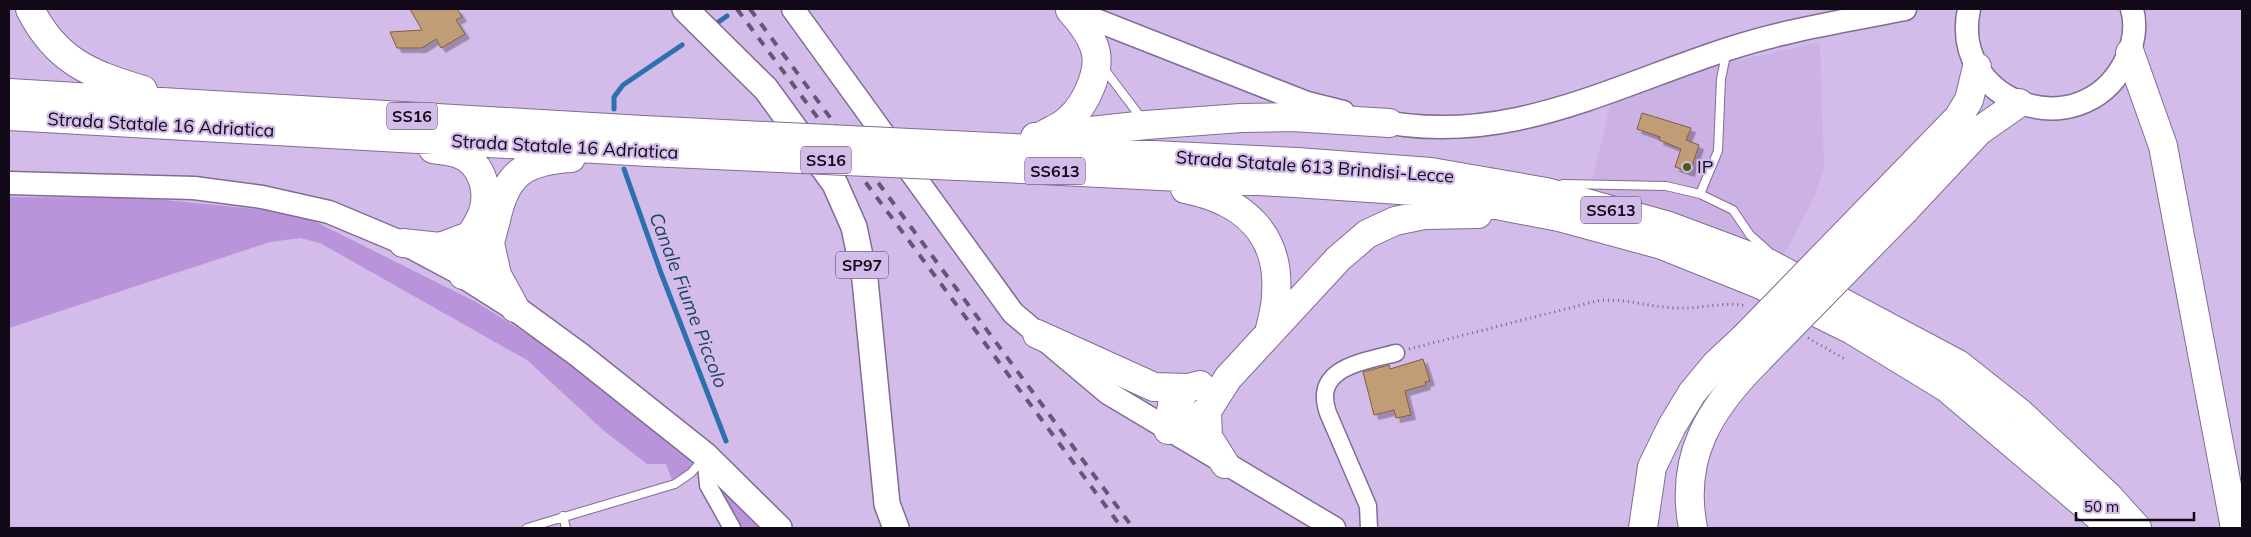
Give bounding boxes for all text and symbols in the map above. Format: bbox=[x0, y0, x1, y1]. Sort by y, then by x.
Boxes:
road number: SS16 bbox=[387, 102, 437, 130]
street label: Strada Statale 16 Adriatica bbox=[47, 107, 275, 142]
street label: Strada Statale 16 Adriatica bbox=[451, 129, 679, 164]
street label: Strada Statale 613 Brindisi-Lecce bbox=[1175, 145, 1455, 188]
road number: SS16 bbox=[801, 146, 851, 174]
place label: IP bbox=[1697, 155, 1713, 178]
road number: SS613 bbox=[1025, 158, 1085, 185]
marker: IP bbox=[1681, 161, 1693, 173]
road number: SS613 bbox=[1581, 196, 1641, 224]
water label: Canale Fiume Piccolo bbox=[644, 209, 734, 391]
road number: SP97 bbox=[836, 252, 888, 278]
scale bar bbox=[2076, 490, 2194, 522]
text: 50 m bbox=[2084, 497, 2119, 516]

